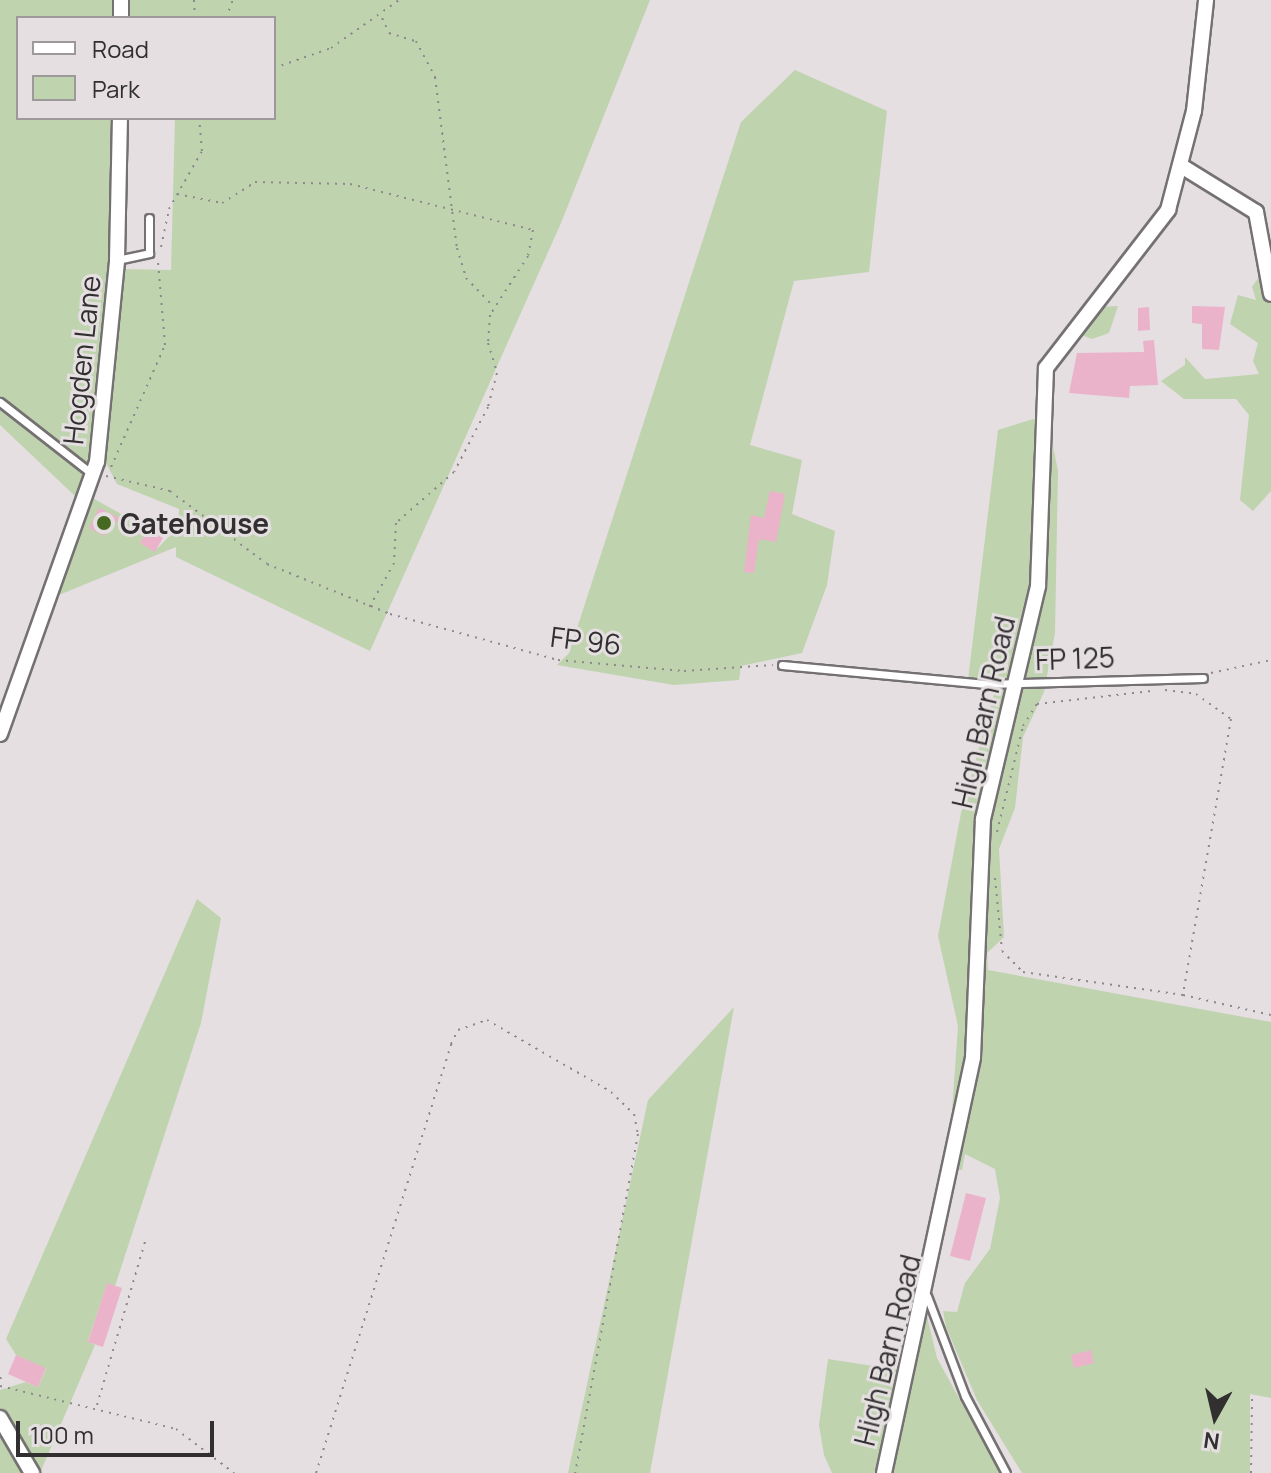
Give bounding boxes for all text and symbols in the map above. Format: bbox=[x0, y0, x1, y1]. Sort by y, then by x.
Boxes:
legend bbox=[16, 16, 276, 120]
text: Road bbox=[92, 32, 149, 65]
text: Park bbox=[92, 72, 140, 105]
street label: Hogden Lane bbox=[55, 274, 107, 446]
place label: Gatehouse bbox=[120, 506, 269, 540]
marker: Gatehouse bbox=[95, 514, 113, 532]
street label: High Barn Road bbox=[945, 613, 1021, 811]
street label: FP 96 bbox=[549, 619, 623, 661]
street label: FP 125 bbox=[1035, 640, 1115, 676]
street label: High Barn Road bbox=[847, 1251, 927, 1449]
north arrow bbox=[1175, 1377, 1255, 1457]
scale bar bbox=[20, 1405, 218, 1455]
text: 100 m bbox=[30, 1418, 94, 1451]
text: N bbox=[1202, 1425, 1222, 1457]

